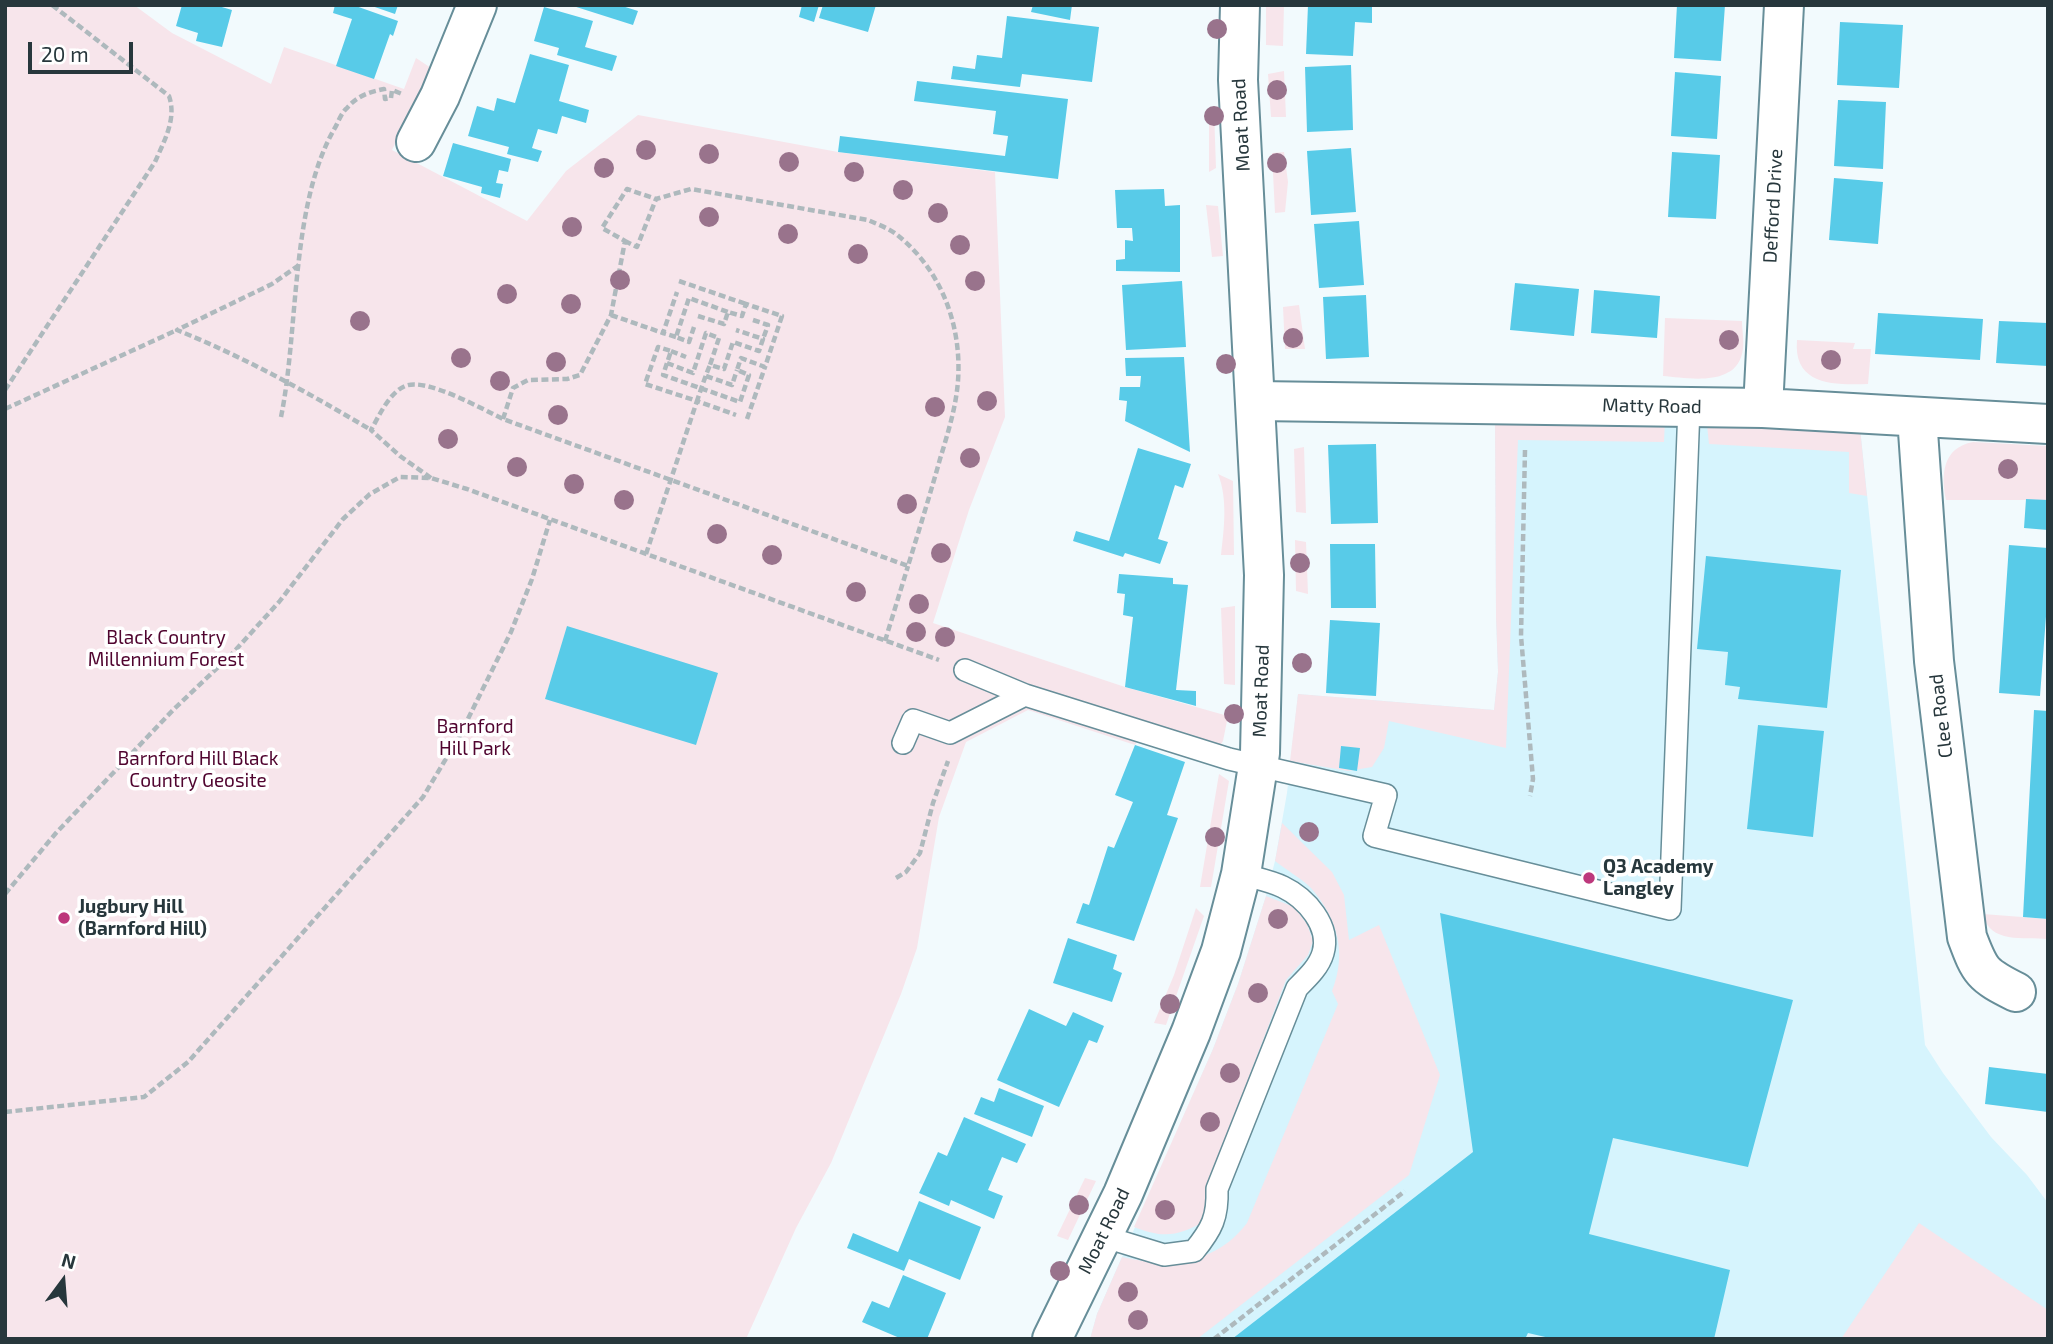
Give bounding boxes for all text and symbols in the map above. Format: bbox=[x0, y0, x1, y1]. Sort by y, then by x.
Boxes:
scale bar bbox=[32, 28, 136, 72]
text: 20 m bbox=[41, 41, 89, 66]
street label: Moat Road bbox=[1227, 78, 1255, 172]
street label: Defford Drive bbox=[1759, 148, 1787, 264]
street label: Matty Road bbox=[1602, 394, 1702, 418]
park label: Black Country Millennium Forest bbox=[88, 627, 244, 671]
street label: Moat Road bbox=[1248, 644, 1274, 738]
street label: Clee Road bbox=[1925, 672, 1957, 760]
park label: Barnford Hill Park bbox=[436, 716, 514, 760]
park label: Barnford Hill Black Country Geosite bbox=[117, 748, 279, 792]
place label: Q3 Academy Langley bbox=[1603, 856, 1713, 900]
marker: Q3 Academy Langley bbox=[1581, 870, 1597, 886]
place label: Jugbury Hill (Barnford Hill) bbox=[78, 896, 207, 940]
marker: Jugbury Hill (Barnford Hill) bbox=[56, 910, 72, 926]
street label: Moat Road bbox=[1073, 1184, 1135, 1278]
north arrow bbox=[28, 1246, 98, 1316]
text: N bbox=[59, 1247, 79, 1273]

